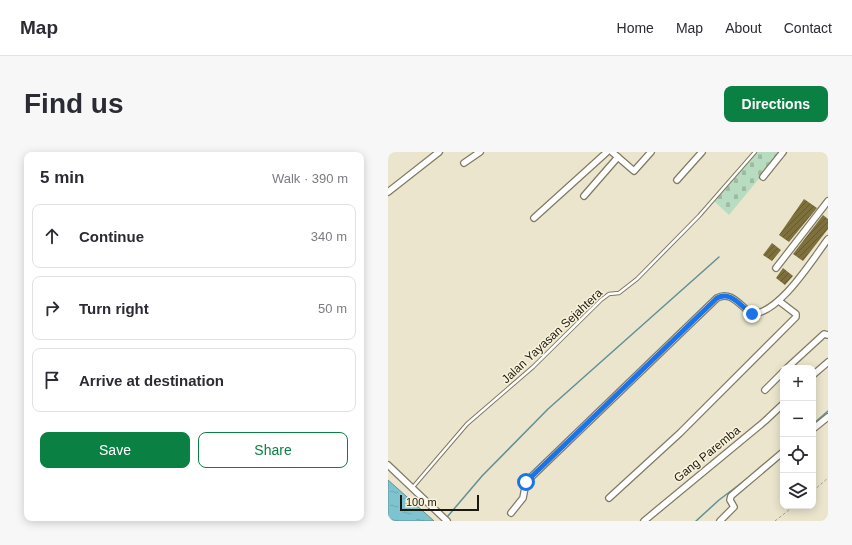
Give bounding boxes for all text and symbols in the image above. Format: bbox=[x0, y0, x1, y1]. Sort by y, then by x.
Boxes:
text: Map bbox=[20, 17, 58, 38]
text: Home bbox=[617, 20, 654, 36]
text: Map bbox=[676, 20, 703, 36]
text: About bbox=[725, 20, 762, 36]
text: Contact bbox=[784, 20, 832, 36]
button: Directions bbox=[724, 86, 828, 122]
text: Find us bbox=[24, 88, 124, 119]
text: 5 min bbox=[40, 168, 84, 187]
text: Walk · 390 m bbox=[272, 171, 348, 186]
icon: ahead bbox=[41, 225, 63, 247]
text: Continue bbox=[79, 228, 144, 245]
text: 340 m bbox=[311, 229, 347, 244]
street label: Jalan Yayasan Sejahtera bbox=[499, 286, 605, 386]
icon: right bbox=[41, 297, 63, 319]
text: Turn right bbox=[79, 300, 149, 317]
text: 50 m bbox=[318, 301, 347, 316]
route end bbox=[743, 305, 761, 323]
map controls bbox=[780, 365, 816, 509]
button: + bbox=[780, 365, 816, 401]
icon: arrive bbox=[41, 369, 63, 391]
text: Arrive at destination bbox=[79, 372, 224, 389]
button: − bbox=[780, 401, 816, 437]
street label: Gang Paremba bbox=[671, 423, 743, 485]
button: Save bbox=[40, 432, 190, 468]
button: Share bbox=[198, 432, 348, 468]
button: locate bbox=[780, 437, 816, 473]
route start bbox=[517, 473, 535, 491]
button: layers bbox=[780, 473, 816, 509]
scale bar bbox=[400, 493, 479, 512]
text: 100 m bbox=[406, 496, 437, 508]

